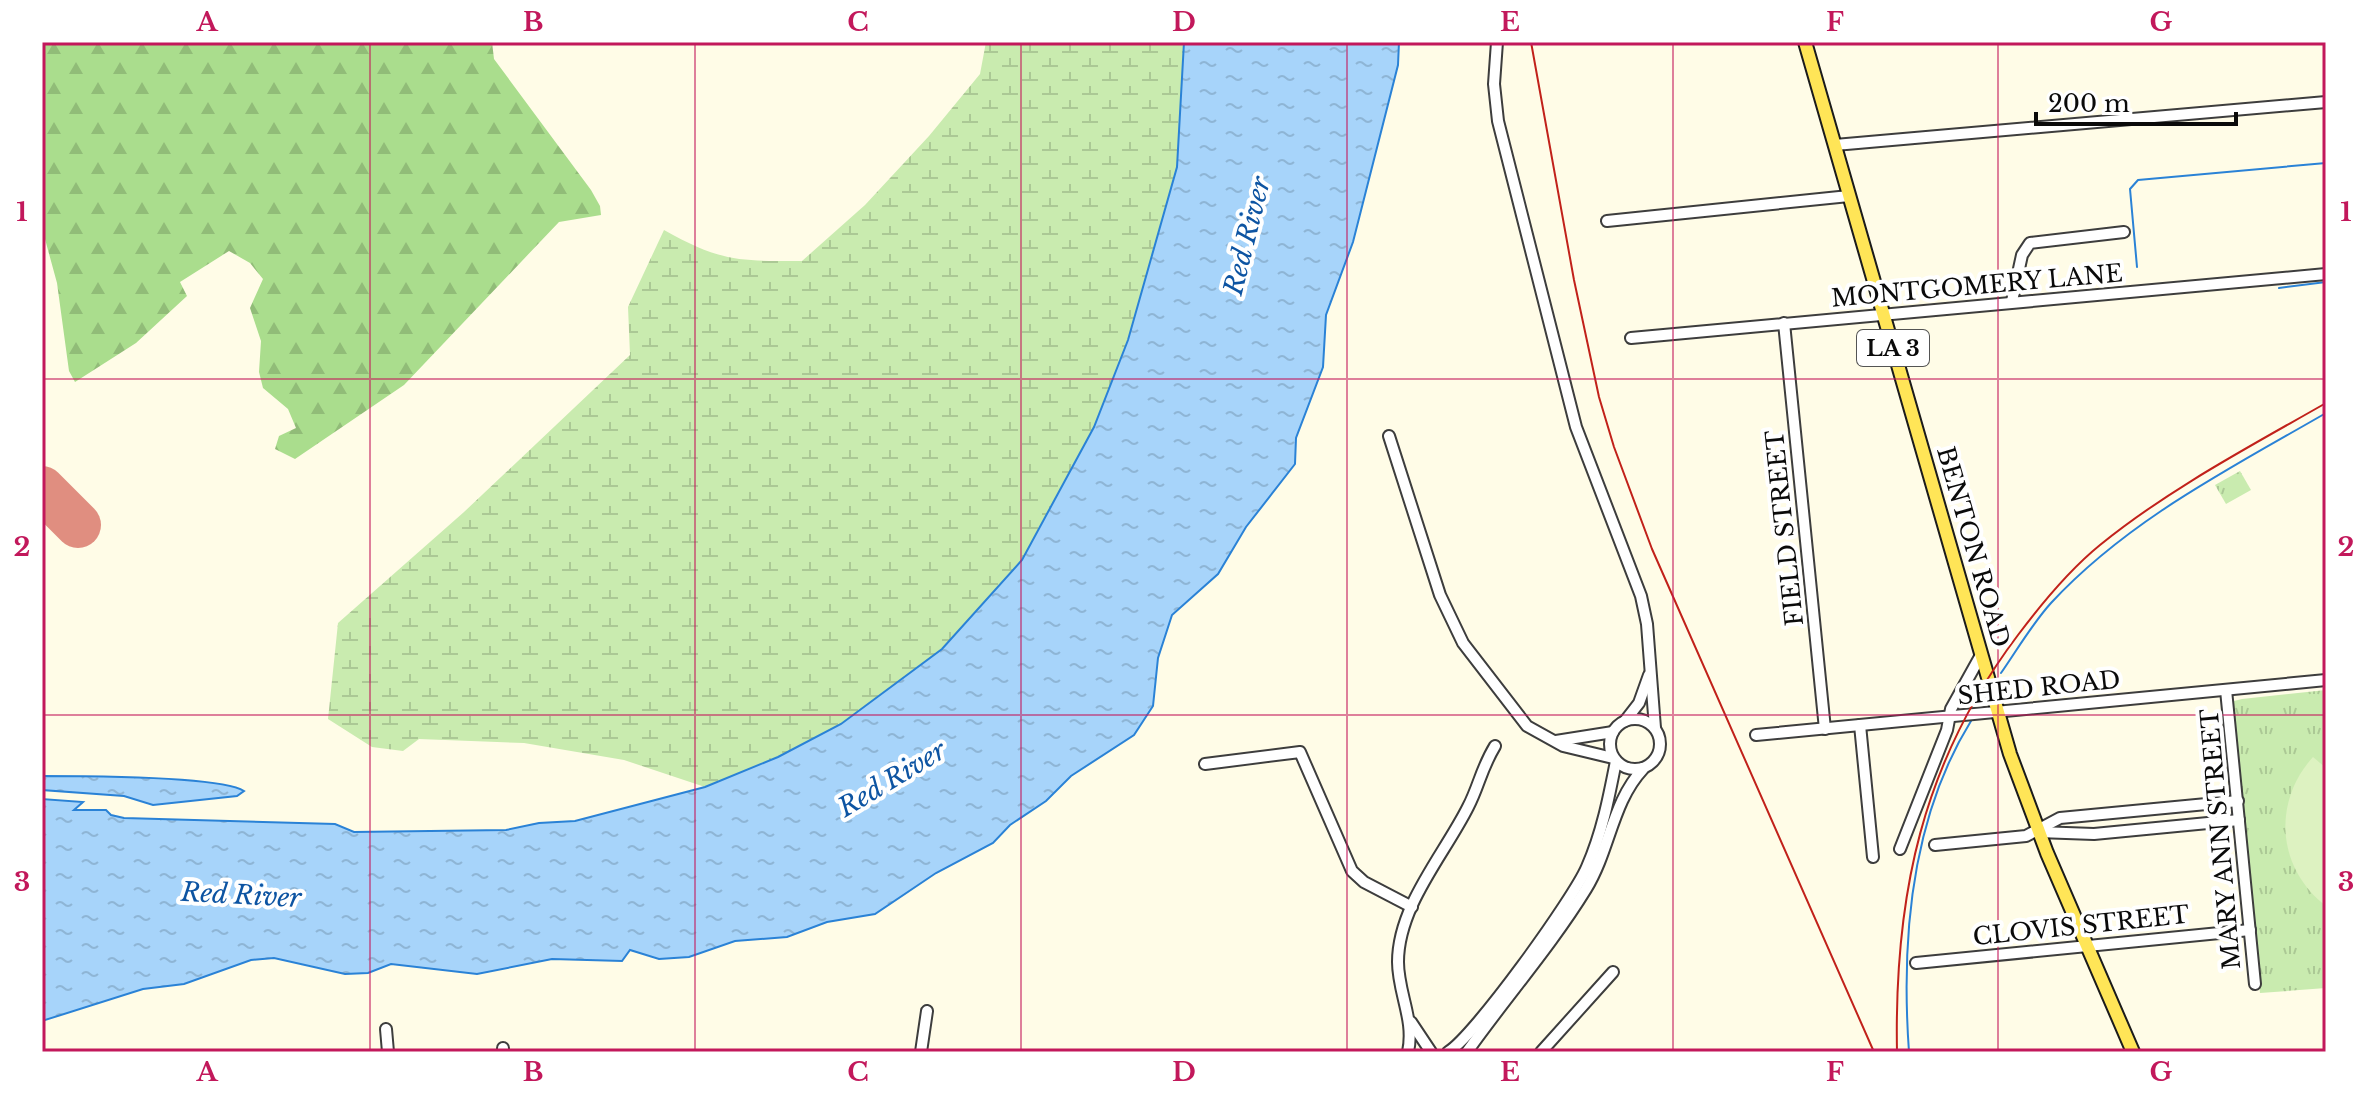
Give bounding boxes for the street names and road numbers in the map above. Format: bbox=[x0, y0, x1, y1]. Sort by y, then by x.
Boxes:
street label: MONTGOMERY LANE bbox=[1830, 258, 2124, 313]
road number: LA 3 bbox=[1857, 330, 1929, 366]
street label: FIELD STREET bbox=[1760, 429, 1809, 627]
street label: BENTON ROAD bbox=[1931, 443, 2016, 651]
street label: SHED ROAD bbox=[1956, 665, 2122, 710]
street label: MARY ANN STREET bbox=[2195, 707, 2246, 971]
street label: CLOVIS STREET bbox=[1971, 900, 2191, 951]

